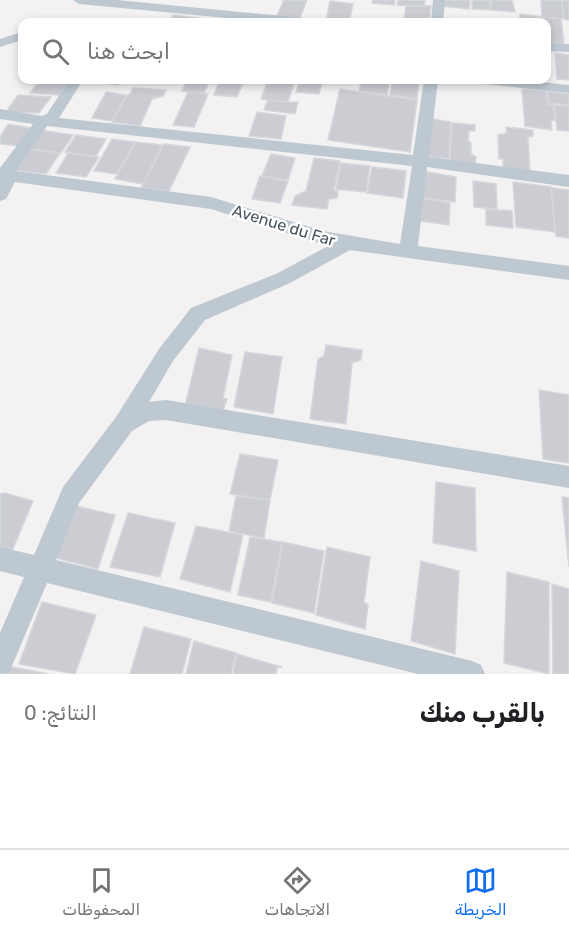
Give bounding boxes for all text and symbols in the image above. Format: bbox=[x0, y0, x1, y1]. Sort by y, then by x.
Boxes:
search box bbox=[18, 18, 551, 84]
icon: search bbox=[39, 35, 72, 68]
text: ابحث هنا bbox=[87, 38, 170, 65]
street label: Avenue du Far bbox=[230, 201, 338, 250]
text: بالقرب منك bbox=[420, 698, 545, 729]
text: النتائج: 0 bbox=[24, 701, 97, 725]
tab: المحفوظات bbox=[62, 864, 140, 919]
tab: الاتجاهات bbox=[265, 864, 330, 919]
tab: الخريطة bbox=[455, 864, 507, 919]

